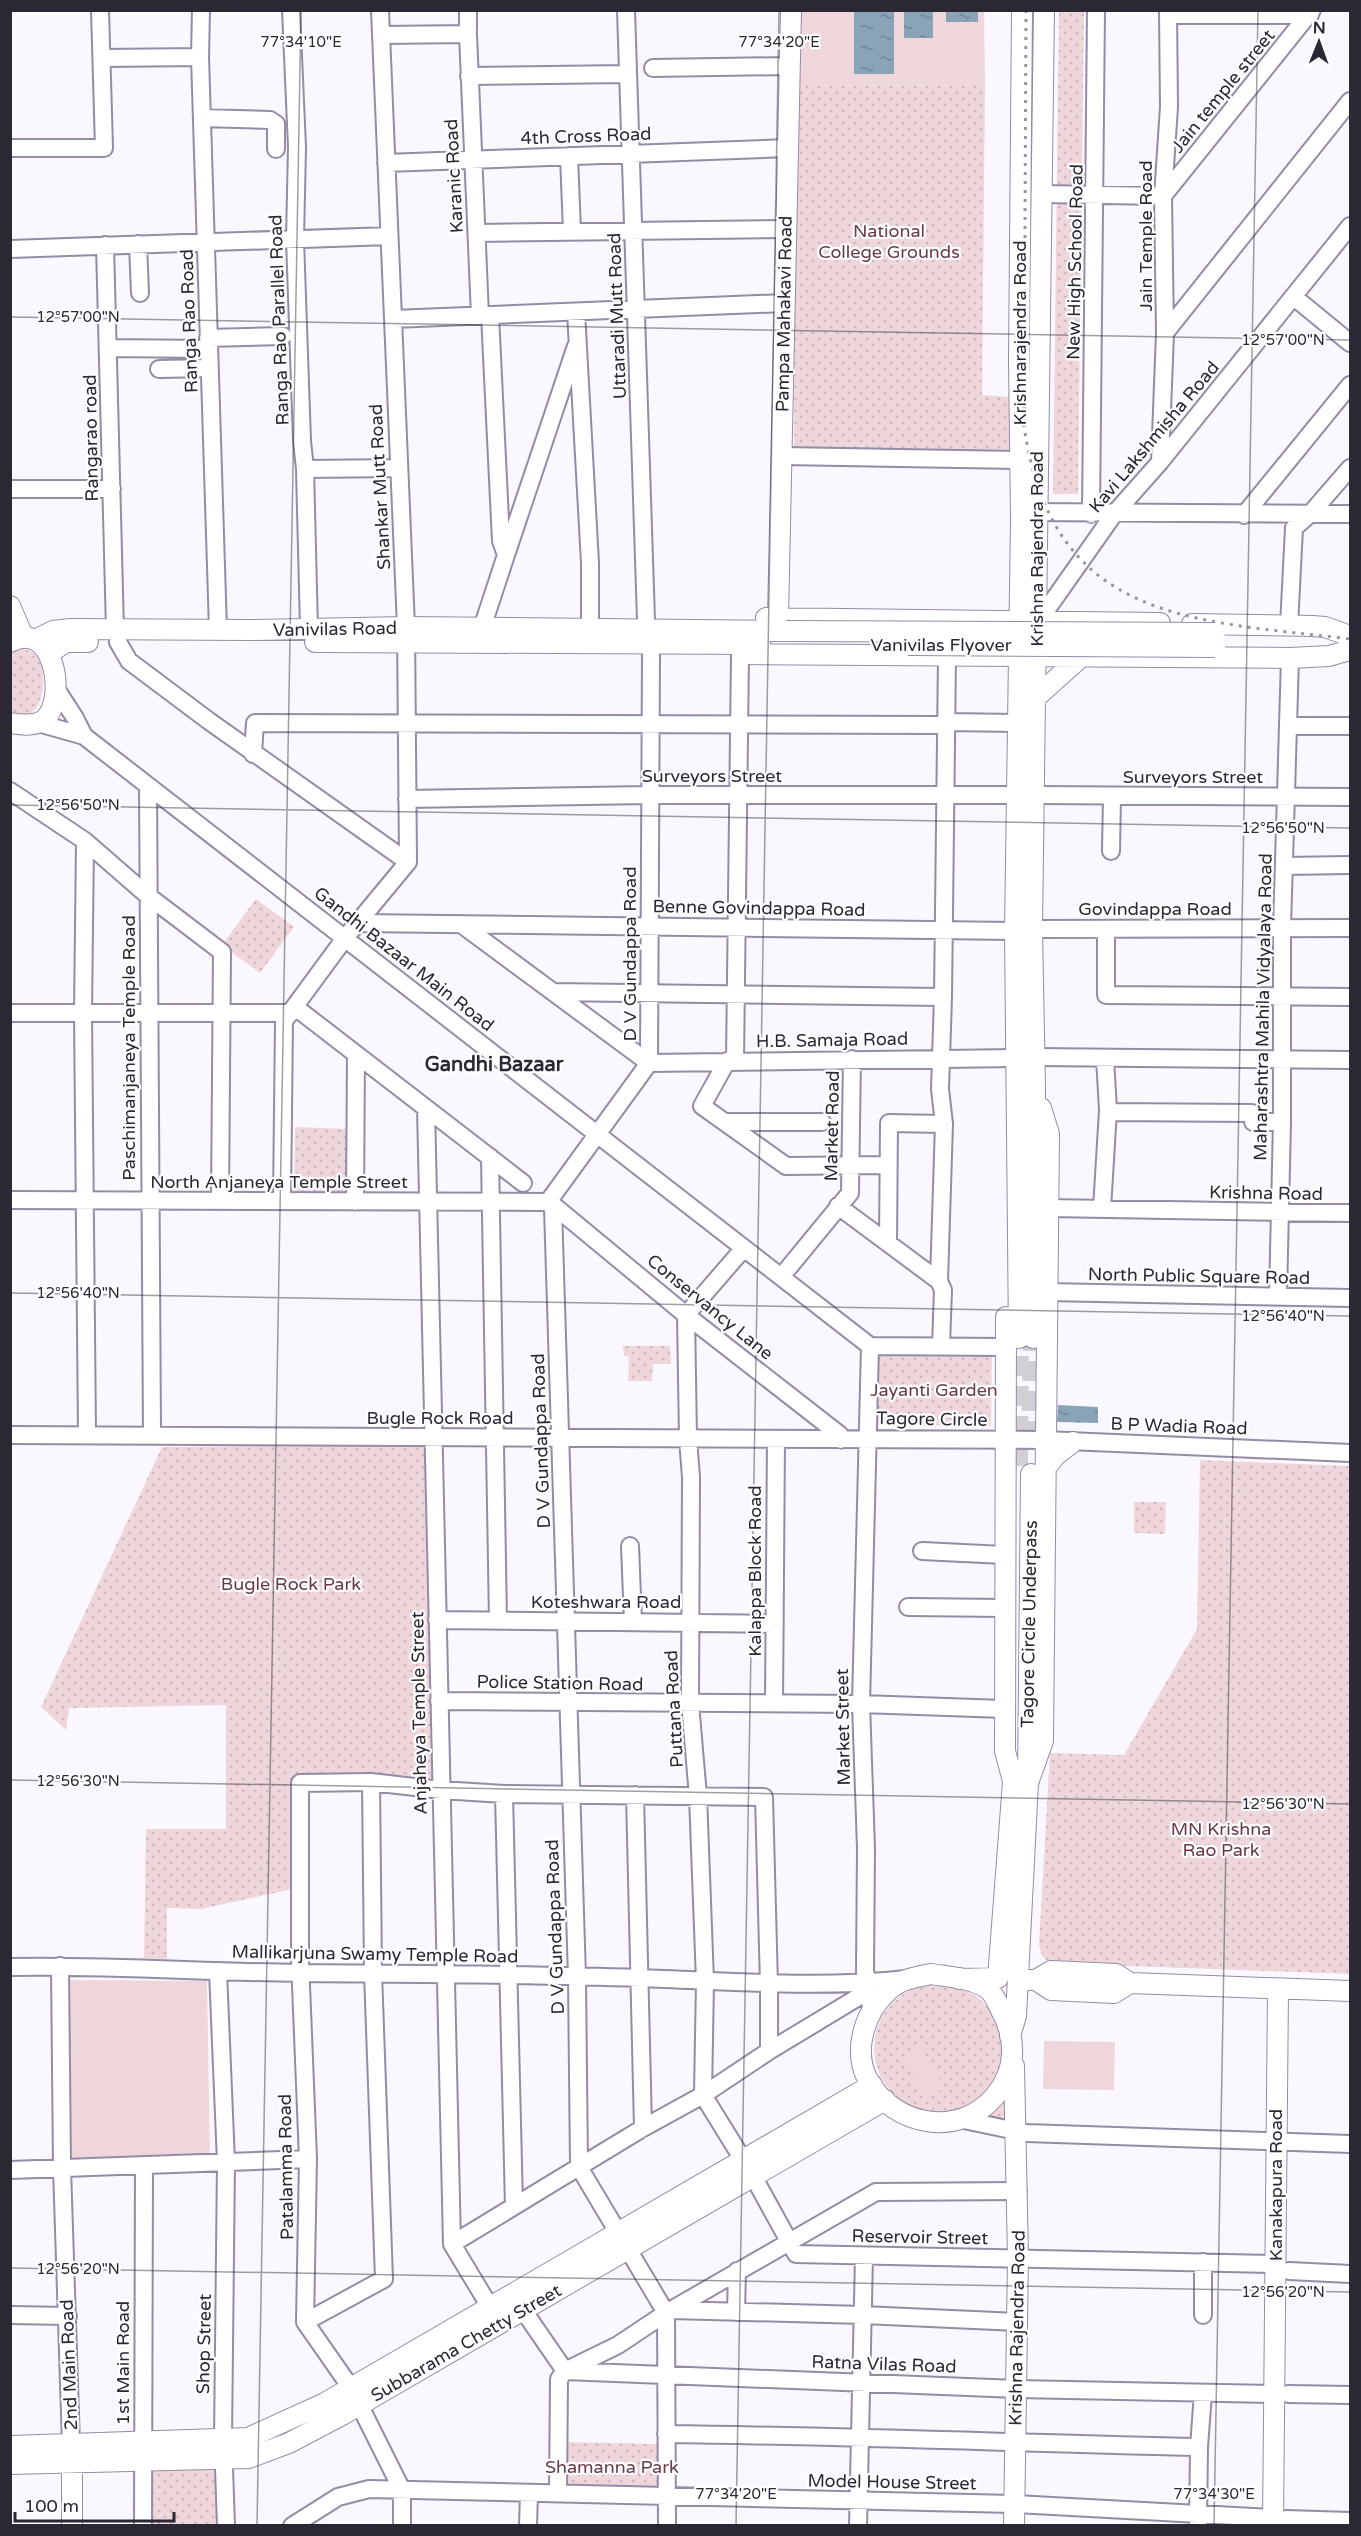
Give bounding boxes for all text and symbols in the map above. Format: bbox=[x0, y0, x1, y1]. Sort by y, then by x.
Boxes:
north arrow bbox=[1289, 12, 1349, 72]
text: N bbox=[1313, 18, 1326, 38]
street label: Jain temple street bbox=[1167, 25, 1279, 157]
text: 77°34'10"E bbox=[260, 33, 342, 51]
text: 77°34'20"E bbox=[738, 33, 820, 51]
street label: Karanic Road bbox=[440, 118, 468, 234]
street label: 4th Cross Road bbox=[520, 123, 652, 149]
street label: Jain Temple Road bbox=[1135, 160, 1157, 312]
street label: New High School Road bbox=[1062, 164, 1088, 360]
street label: Ranga Rao Parallel Road bbox=[264, 214, 294, 426]
street label: Pampa Mahakavi Road bbox=[771, 216, 797, 412]
park label: National College Grounds bbox=[818, 220, 960, 263]
street label: Uttaradi Mutt Road bbox=[603, 232, 631, 400]
street label: Krishnarajendra Road bbox=[1009, 240, 1031, 426]
street label: Ranga Rao Road bbox=[175, 249, 203, 393]
text: 12°57'00"N bbox=[36, 308, 120, 326]
text: 12°57'00"N bbox=[1241, 331, 1325, 349]
street label: Kavi Lakshmisha Road bbox=[1084, 357, 1224, 517]
street label: Rangarao road bbox=[79, 374, 103, 502]
street label: Shankar Mutt Road bbox=[365, 403, 395, 571]
street label: Krishna Rajendra Road bbox=[1026, 451, 1048, 647]
street label: Vanivilas Road bbox=[273, 617, 397, 641]
street label: Vanivilas Flyover bbox=[870, 634, 1012, 656]
street label: Surveyors Street bbox=[642, 765, 782, 787]
street label: Surveyors Street bbox=[1123, 766, 1263, 788]
text: 12°56'50"N bbox=[36, 796, 120, 814]
text: 12°56'50"N bbox=[1241, 819, 1325, 837]
street label: Maharashtra Mahila Vidyalaya Road bbox=[1249, 853, 1277, 1161]
street label: D V Gundappa Road bbox=[619, 866, 641, 1042]
street label: Gandhi Bazaar Main Road bbox=[310, 882, 498, 1036]
street label: Benne Govindappa Road bbox=[652, 895, 866, 921]
street label: Govindappa Road bbox=[1078, 898, 1232, 920]
street label: Paschimanjaneya Temple Road bbox=[118, 915, 140, 1181]
street label: H.B. Samaja Road bbox=[756, 1028, 908, 1052]
district label: Gandhi Bazaar bbox=[425, 1053, 564, 1077]
street label: Market Road bbox=[820, 1070, 844, 1182]
street label: North Anjaneya Temple Street bbox=[150, 1171, 408, 1193]
street label: Krishna Road bbox=[1209, 1181, 1323, 1205]
street label: Conservancy Lane bbox=[642, 1249, 778, 1365]
street label: North Public Square Road bbox=[1088, 1263, 1310, 1289]
text: 12°56'40"N bbox=[36, 1284, 120, 1302]
text: 12°56'40"N bbox=[1241, 1307, 1325, 1325]
street label: D V Gundappa Road bbox=[527, 1353, 555, 1529]
park label: Jayanti Garden bbox=[870, 1379, 998, 1401]
street label: Bugle Rock Road bbox=[366, 1407, 514, 1429]
street label: Tagore Circle bbox=[876, 1407, 988, 1431]
street label: B P Wadia Road bbox=[1110, 1413, 1248, 1439]
street label: Kalappa Block Road bbox=[744, 1485, 766, 1657]
street label: Tagore Circle Underpass bbox=[1016, 1520, 1042, 1728]
park label: Bugle Rock Park bbox=[221, 1573, 361, 1595]
street label: Koteshwara Road bbox=[531, 1591, 681, 1613]
street label: Anjaheya Temple Street bbox=[406, 1611, 432, 1815]
street label: Puttana Road bbox=[660, 1650, 688, 1768]
street label: Market Street bbox=[831, 1668, 855, 1786]
street label: Police Station Road bbox=[476, 1671, 644, 1695]
text: 12°56'30"N bbox=[36, 1772, 120, 1790]
text: 12°56'30"N bbox=[1241, 1795, 1325, 1813]
park label: MN Krishna Rao Park bbox=[1171, 1818, 1271, 1861]
street label: D V Gundappa Road bbox=[541, 1839, 569, 2015]
street label: Mallikarjuna Swamy Temple Road bbox=[231, 1940, 519, 1968]
street label: Patalamma Road bbox=[274, 2094, 298, 2240]
street label: Kanakapura Road bbox=[1265, 2109, 1287, 2261]
street label: Reservoir Street bbox=[852, 2225, 989, 2249]
street label: Krishna Rajendra Road bbox=[1004, 2230, 1030, 2426]
text: 12°56'20"N bbox=[36, 2260, 120, 2278]
street label: Subbarama Chetty Street bbox=[367, 2279, 565, 2407]
text: 12°56'20"N bbox=[1241, 2283, 1325, 2301]
street label: Shop Street bbox=[192, 2294, 216, 2394]
street label: 2nd Main Road bbox=[56, 2299, 82, 2431]
street label: 1st Main Road bbox=[112, 2301, 134, 2425]
street label: Ratna Vilas Road bbox=[811, 2350, 957, 2378]
park label: Shamanna Park bbox=[545, 2456, 679, 2478]
street label: Model House Street bbox=[807, 2470, 977, 2494]
scale bar bbox=[15, 2485, 174, 2523]
text: 77°34'20"E bbox=[695, 2485, 777, 2503]
text: 77°34'30"E bbox=[1173, 2485, 1255, 2503]
text: 100 m bbox=[24, 2495, 79, 2517]

